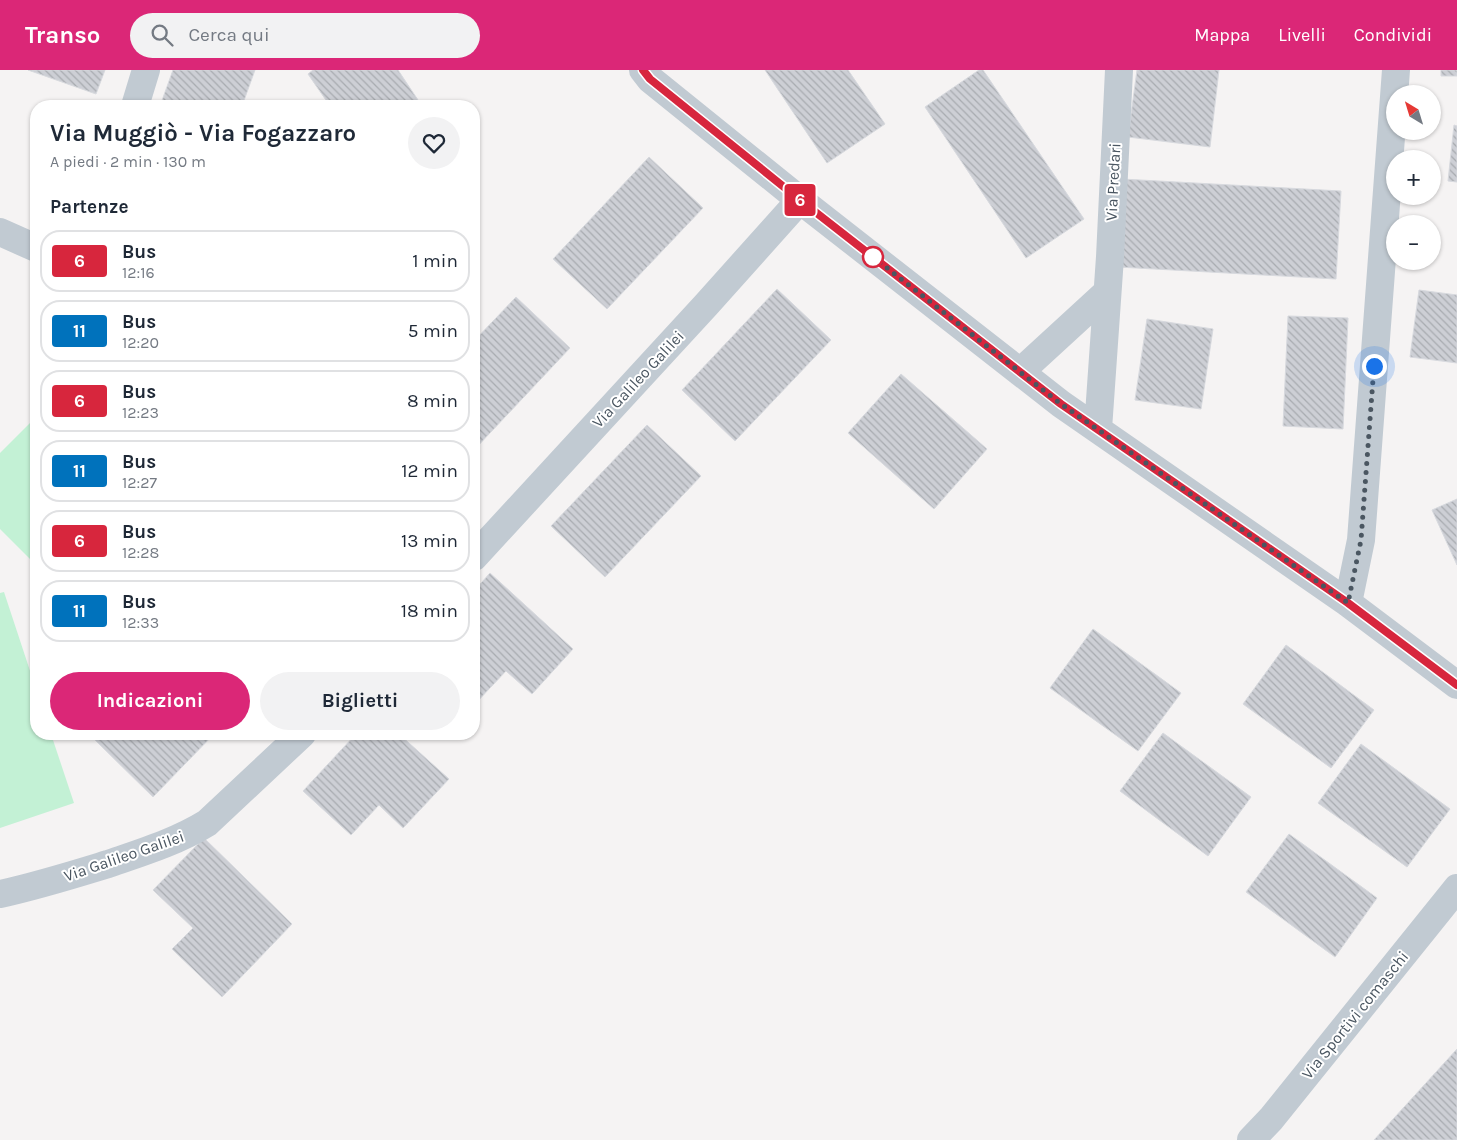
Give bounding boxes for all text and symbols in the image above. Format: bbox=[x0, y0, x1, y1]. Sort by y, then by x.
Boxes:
search box bbox=[130, 13, 480, 58]
text: Transo bbox=[25, 21, 100, 49]
icon: search bbox=[148, 21, 176, 49]
text: Cerca qui bbox=[188, 24, 270, 46]
text: Mappa bbox=[1194, 24, 1250, 46]
text: Livelli bbox=[1278, 24, 1326, 46]
text: Condividi bbox=[1354, 24, 1432, 46]
north arrow bbox=[1386, 85, 1441, 140]
map controls bbox=[1386, 85, 1441, 270]
button: heart bbox=[408, 117, 460, 169]
text: Via Muggiò - Via Fogazzaro bbox=[50, 119, 356, 147]
street label: Via Predari bbox=[1101, 143, 1125, 221]
button: + bbox=[1386, 150, 1441, 205]
text: A piedi · 2 min · 130 m bbox=[50, 152, 206, 171]
line badge: 6 bbox=[784, 184, 816, 216]
text: 6 bbox=[795, 189, 805, 211]
text: Partenze bbox=[50, 196, 128, 218]
button: − bbox=[1386, 215, 1441, 270]
text: Bus bbox=[122, 241, 156, 263]
unlabelled marker bbox=[862, 246, 884, 268]
text: 6 bbox=[74, 250, 85, 272]
text: 1 min bbox=[412, 250, 458, 272]
text: 12:16 bbox=[122, 263, 155, 282]
text: Bus bbox=[122, 311, 156, 333]
text: 11 bbox=[73, 320, 86, 342]
text: 5 min bbox=[408, 320, 458, 342]
street label: Via Galileo Galilei bbox=[588, 327, 688, 431]
text: 12:20 bbox=[122, 333, 159, 352]
your location bbox=[1362, 354, 1387, 379]
text: Bus bbox=[122, 381, 156, 403]
text: 6 bbox=[74, 390, 85, 412]
text: 8 min bbox=[407, 390, 458, 412]
text: 12:23 bbox=[122, 403, 159, 422]
text: Bus bbox=[122, 451, 156, 473]
text: 11 bbox=[73, 460, 86, 482]
text: 12 min bbox=[401, 460, 458, 482]
text: 12:27 bbox=[122, 473, 157, 492]
text: Bus bbox=[122, 521, 156, 543]
text: 6 bbox=[74, 530, 85, 552]
text: 13 min bbox=[401, 530, 458, 552]
text: 12:28 bbox=[122, 543, 159, 562]
text: Bus bbox=[122, 591, 156, 613]
text: 11 bbox=[73, 600, 86, 622]
text: 18 min bbox=[401, 600, 458, 622]
text: 12:33 bbox=[122, 613, 159, 632]
button: Indicazioni bbox=[50, 672, 250, 730]
button: Biglietti bbox=[260, 672, 460, 730]
street label: Via Galileo Galilei bbox=[61, 827, 187, 885]
street label: Via Sportivi comaschi bbox=[1298, 947, 1412, 1083]

